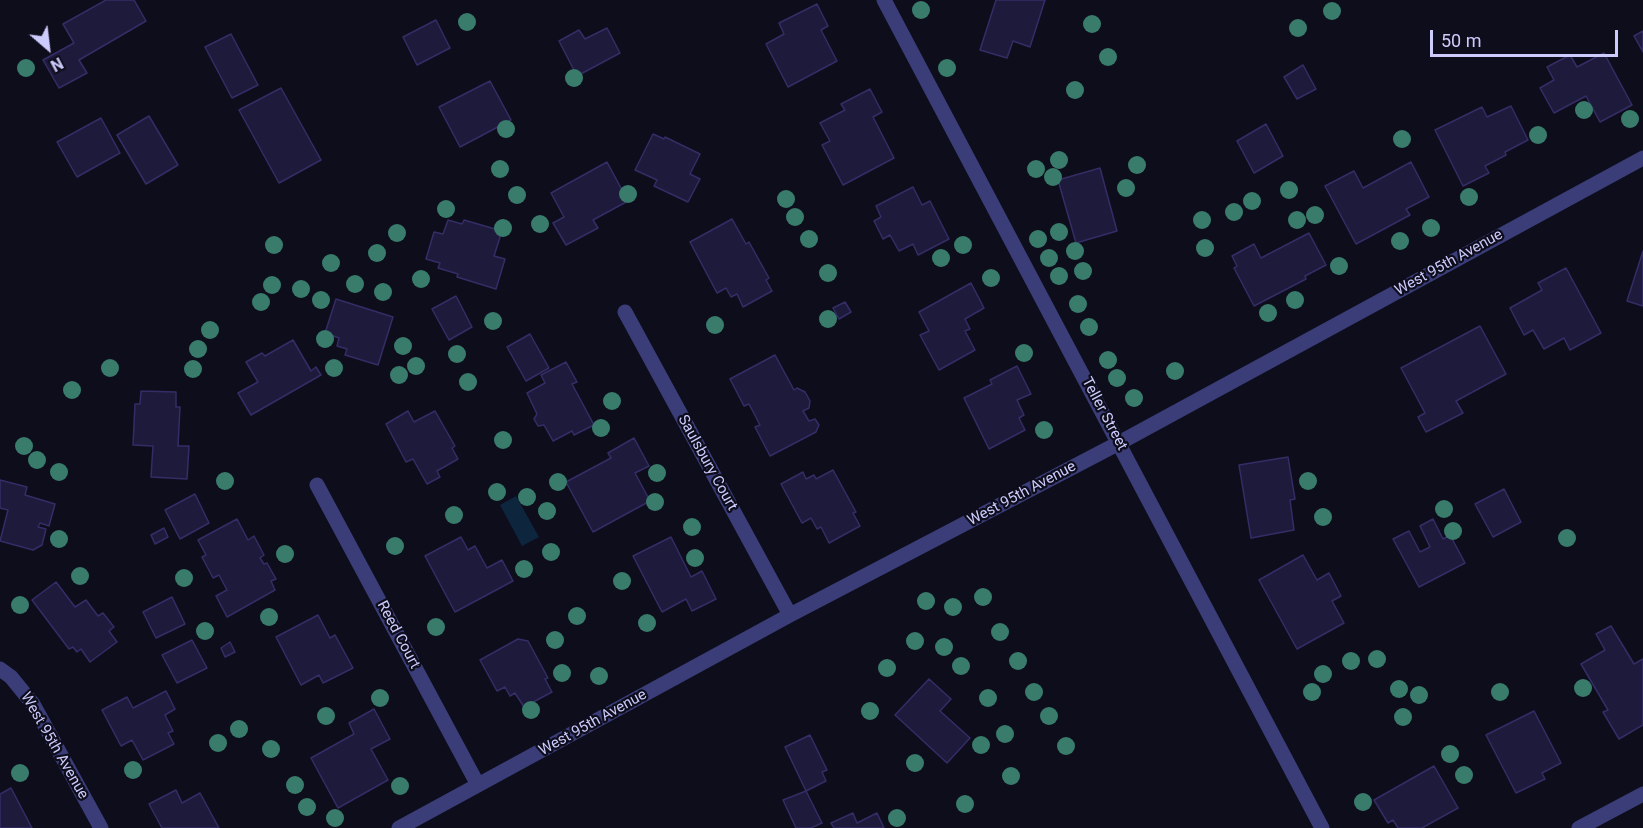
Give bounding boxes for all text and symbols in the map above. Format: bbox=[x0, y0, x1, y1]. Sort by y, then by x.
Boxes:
north arrow bbox=[18, 18, 78, 78]
scale bar bbox=[1433, 18, 1620, 56]
text: 50 m bbox=[1441, 30, 1481, 51]
text: N bbox=[47, 53, 66, 75]
street label: West 95th Avenue bbox=[1392, 226, 1506, 300]
street label: Teller Street bbox=[1077, 375, 1131, 453]
street label: Saulsbury Court bbox=[673, 412, 741, 514]
street label: West 95th Avenue bbox=[965, 458, 1079, 530]
street label: Reed Court bbox=[373, 598, 423, 672]
street label: West 95th Avenue bbox=[536, 686, 650, 760]
street label: West 95th Avenue bbox=[16, 689, 92, 803]

